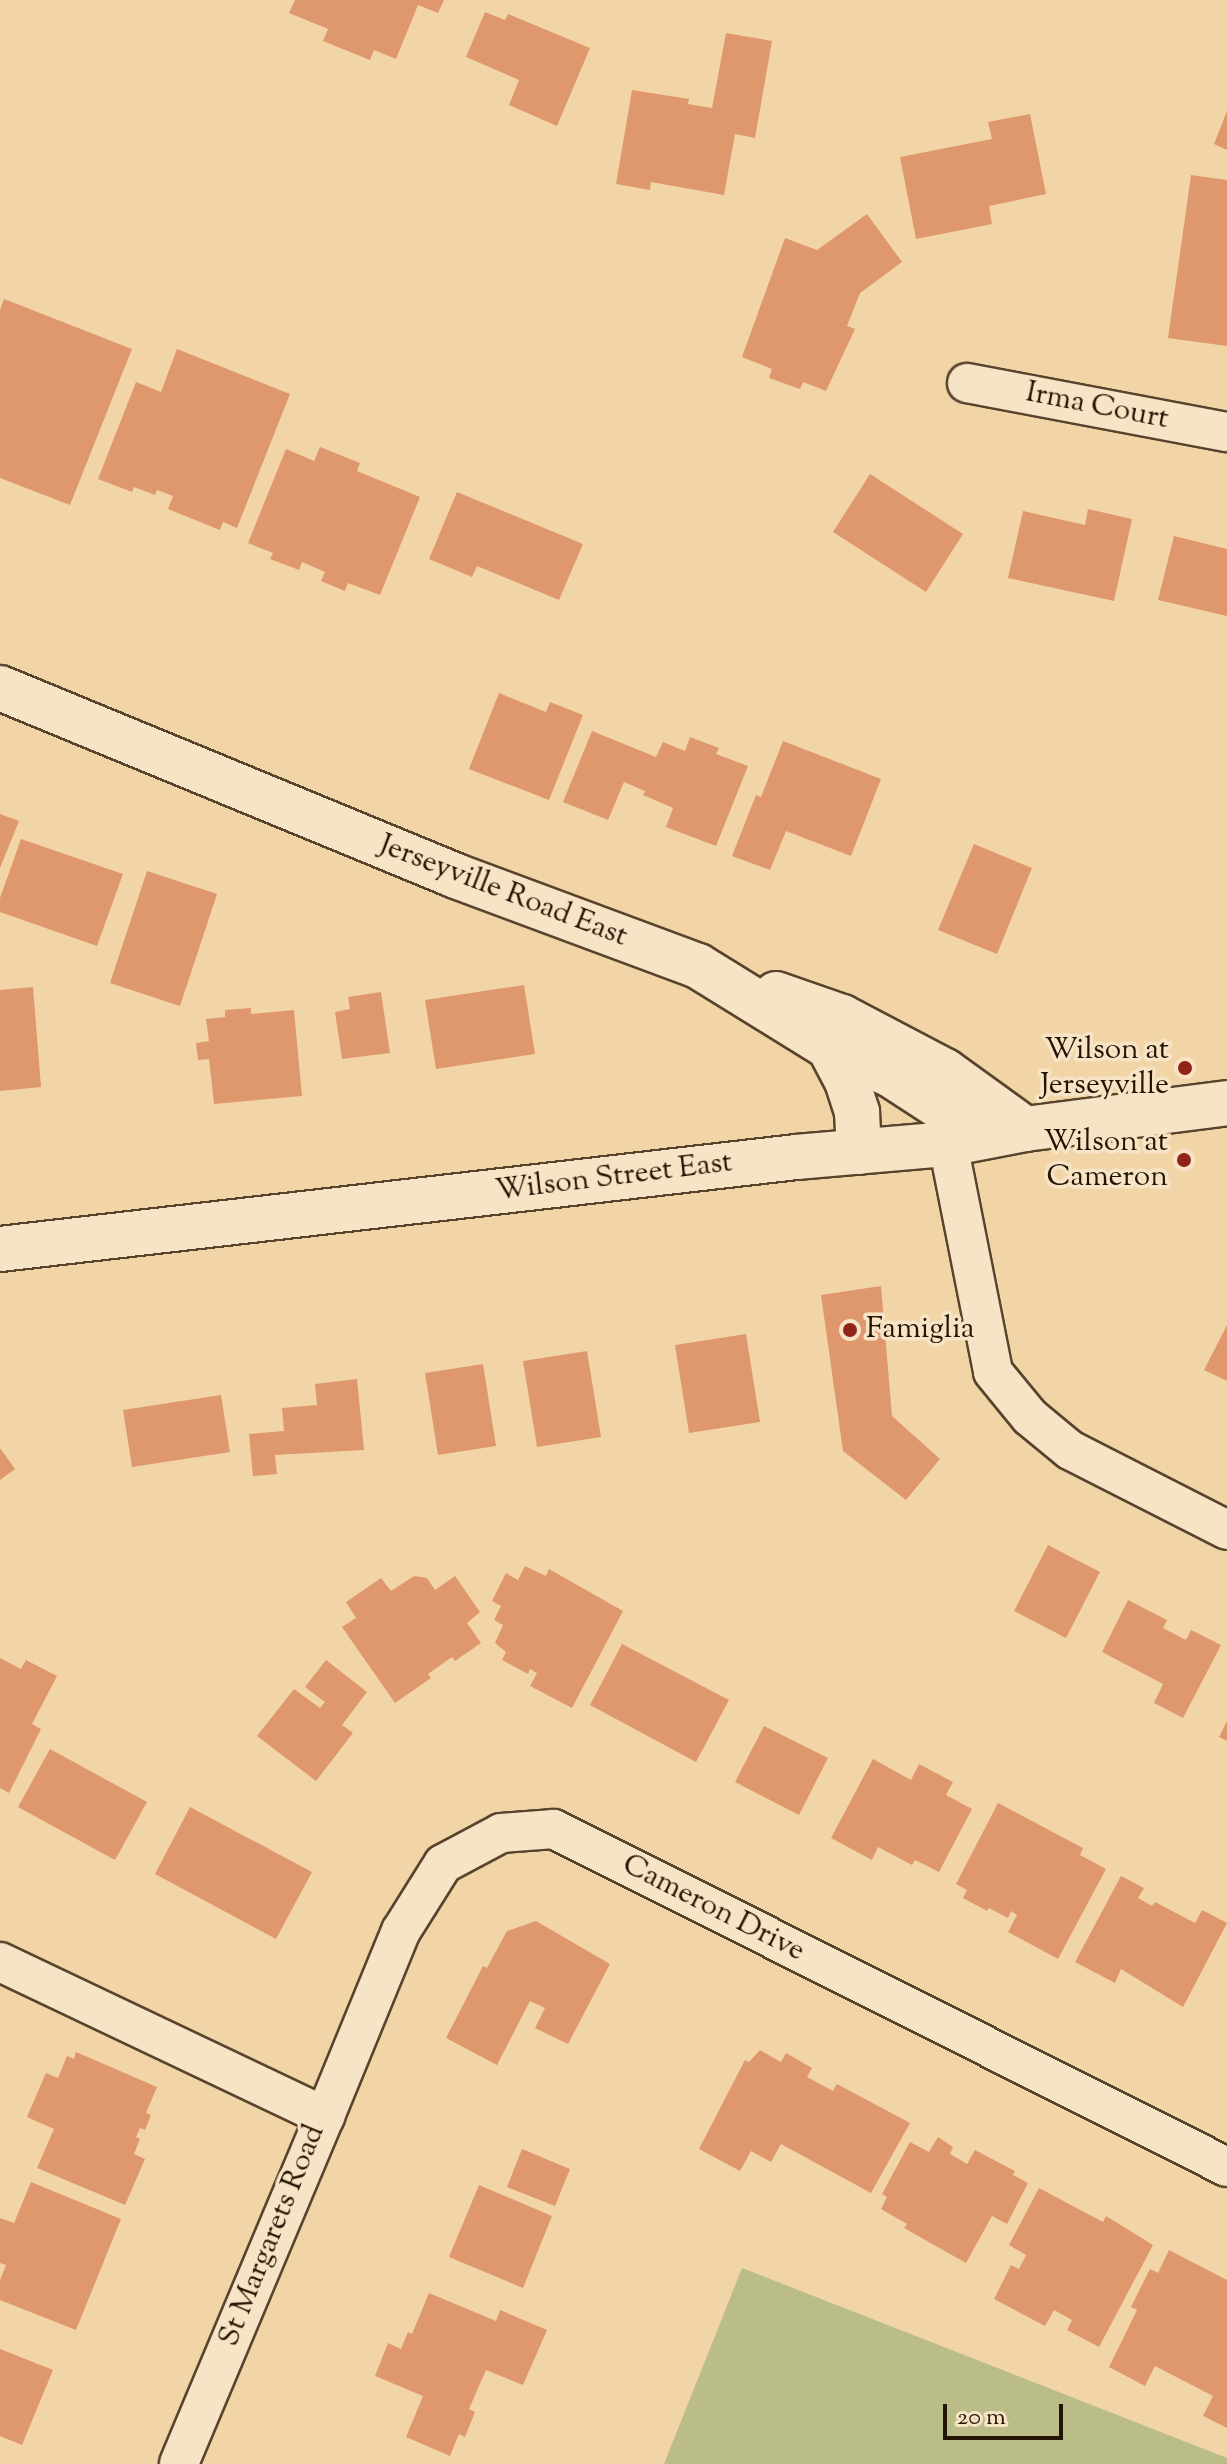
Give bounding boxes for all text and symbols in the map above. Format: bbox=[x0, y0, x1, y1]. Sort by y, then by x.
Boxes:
street label: Irma Court bbox=[1023, 376, 1171, 438]
street label: Jerseyville Road East bbox=[374, 828, 632, 956]
place label: Wilson at Jerseyville bbox=[1040, 1033, 1169, 1104]
marker: Wilson at Jerseyville bbox=[1176, 1059, 1194, 1077]
place label: Wilson at Cameron bbox=[1043, 1125, 1168, 1196]
street label: Wilson Street East bbox=[493, 1146, 735, 1210]
marker: Wilson at Cameron bbox=[1175, 1151, 1193, 1169]
place label: Famiglia bbox=[866, 1312, 975, 1348]
marker: Famiglia bbox=[841, 1321, 859, 1339]
street label: Cameron Drive bbox=[616, 1848, 810, 1970]
street label: St Margarets Road bbox=[212, 2120, 334, 2352]
scale bar bbox=[947, 2388, 1067, 2438]
text: 20 m bbox=[957, 2401, 1006, 2435]

